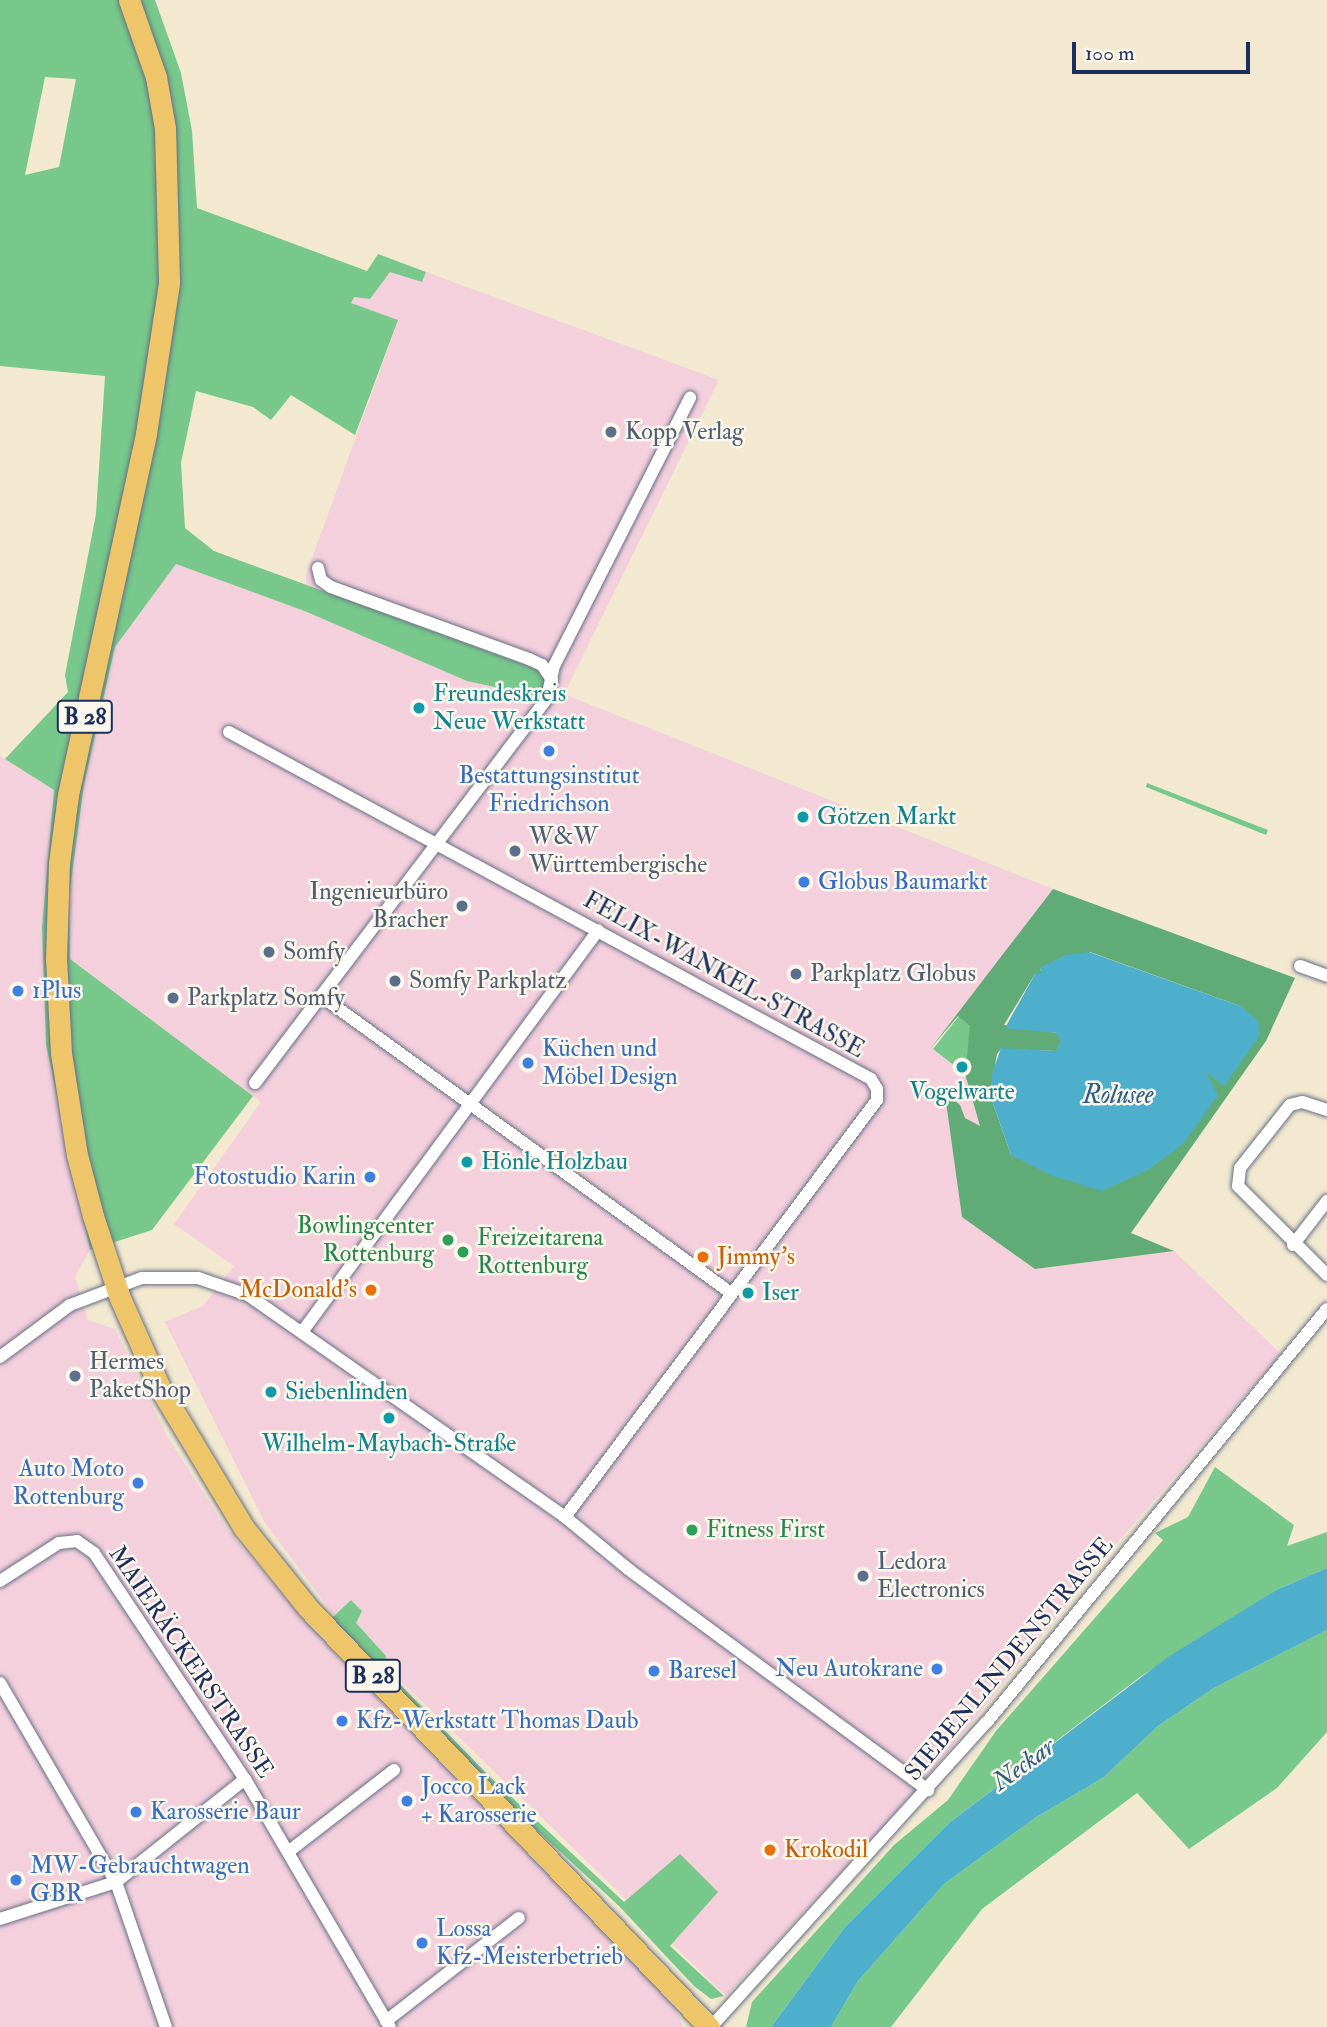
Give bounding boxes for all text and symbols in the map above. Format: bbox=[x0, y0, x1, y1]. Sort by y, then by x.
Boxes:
scale bar bbox=[1075, 28, 1254, 72]
text: 100 m bbox=[1085, 40, 1135, 67]
place label: Kopp Verlag bbox=[625, 418, 744, 446]
marker: Kopp Verlag bbox=[603, 424, 619, 440]
place label: Freundeskreis Neue Werkstatt bbox=[433, 680, 585, 736]
road number: B 28 bbox=[55, 698, 115, 736]
marker: Freundeskreis Neue Werkstatt bbox=[411, 700, 427, 716]
marker: Bestattungsinstitut Friedrichson bbox=[541, 743, 557, 759]
place label: Bestattungsinstitut Friedrichson bbox=[459, 762, 639, 818]
place label: Götzen Markt bbox=[817, 803, 956, 831]
marker: Götzen Markt bbox=[795, 809, 811, 825]
place label: W&W Württembergische bbox=[529, 823, 707, 879]
marker: W&W Württembergische bbox=[507, 843, 523, 859]
place label: Globus Baumarkt bbox=[818, 868, 988, 896]
marker: Globus Baumarkt bbox=[796, 874, 812, 890]
place label: Ingenieurbüro Bracher bbox=[310, 878, 448, 934]
street label: FELIX-WANKEL-STRASSE bbox=[578, 886, 870, 1064]
marker: Ingenieurbüro Bracher bbox=[454, 898, 470, 914]
place label: Somfy bbox=[283, 938, 345, 966]
marker: Somfy bbox=[261, 944, 277, 960]
place label: Parkplatz Globus bbox=[810, 960, 976, 988]
marker: Parkplatz Globus bbox=[788, 966, 804, 982]
place label: Somfy Parkplatz bbox=[409, 967, 567, 995]
marker: Somfy Parkplatz bbox=[387, 973, 403, 989]
place label: 1Plus bbox=[32, 977, 81, 1005]
marker: 1Plus bbox=[10, 983, 26, 999]
place label: Parkplatz Somfy bbox=[187, 984, 345, 1012]
marker: Parkplatz Somfy bbox=[165, 990, 181, 1006]
place label: Küchen und Möbel Design bbox=[542, 1035, 678, 1091]
marker: Küchen und Möbel Design bbox=[520, 1055, 536, 1071]
marker: Vogelwarte bbox=[954, 1059, 970, 1075]
place label: Vogelwarte bbox=[909, 1078, 1015, 1106]
water label: Rolusee bbox=[1083, 1080, 1153, 1112]
place label: Hönle Holzbau bbox=[481, 1148, 628, 1176]
marker: Hönle Holzbau bbox=[459, 1154, 475, 1170]
place label: Fotostudio Karin bbox=[193, 1163, 356, 1191]
marker: Fotostudio Karin bbox=[362, 1169, 378, 1185]
place label: Bowlingcenter Rottenburg bbox=[297, 1212, 434, 1268]
place label: Freizeitarena Rottenburg bbox=[477, 1224, 603, 1280]
marker: Bowlingcenter Rottenburg bbox=[440, 1232, 456, 1248]
place label: Jimmy's bbox=[717, 1243, 795, 1271]
marker: Freizeitarena Rottenburg bbox=[455, 1244, 471, 1260]
marker: Jimmy's bbox=[695, 1249, 711, 1265]
place label: McDonald's bbox=[239, 1276, 357, 1304]
place label: Iser bbox=[762, 1279, 799, 1307]
marker: McDonald's bbox=[363, 1282, 379, 1298]
marker: Iser bbox=[740, 1285, 756, 1301]
place label: Hermes PaketShop bbox=[89, 1348, 191, 1404]
marker: Hermes PaketShop bbox=[67, 1368, 83, 1384]
place label: Siebenlinden bbox=[285, 1378, 408, 1406]
marker: Siebenlinden bbox=[263, 1384, 279, 1400]
marker: Wilhelm-Maybach-Straße bbox=[381, 1410, 397, 1426]
place label: Wilhelm-Maybach-Straße bbox=[262, 1430, 516, 1458]
place label: Auto Moto Rottenburg bbox=[13, 1455, 124, 1511]
marker: Auto Moto Rottenburg bbox=[130, 1475, 146, 1491]
place label: Fitness First bbox=[706, 1516, 825, 1544]
marker: Fitness First bbox=[684, 1522, 700, 1538]
street label: SIEBENLINDENSTRASSE bbox=[899, 1531, 1119, 1787]
street label: MAIERÄCKERSTRASSE bbox=[102, 1540, 280, 1784]
place label: Ledora Electronics bbox=[877, 1548, 985, 1604]
marker: Ledora Electronics bbox=[855, 1568, 871, 1584]
place label: Neu Autokrane bbox=[775, 1655, 923, 1683]
road number: B 28 bbox=[343, 1656, 403, 1695]
place label: Baresel bbox=[668, 1657, 737, 1685]
marker: Neu Autokrane bbox=[929, 1661, 945, 1677]
marker: Baresel bbox=[646, 1663, 662, 1679]
place label: Kfz-Werkstatt Thomas Daub bbox=[356, 1707, 639, 1735]
marker: Kfz-Werkstatt Thomas Daub bbox=[334, 1713, 350, 1729]
water label: Neckar bbox=[986, 1732, 1062, 1798]
place label: Jocco Lack + Karosserie bbox=[421, 1773, 537, 1829]
marker: Jocco Lack + Karosserie bbox=[399, 1793, 415, 1809]
place label: Karosserie Baur bbox=[150, 1798, 301, 1826]
marker: Karosserie Baur bbox=[128, 1804, 144, 1820]
place label: Krokodil bbox=[784, 1836, 868, 1864]
marker: Krokodil bbox=[762, 1842, 778, 1858]
place label: MW-Gebrauchtwagen GBR bbox=[30, 1852, 250, 1908]
marker: MW-Gebrauchtwagen GBR bbox=[8, 1872, 24, 1888]
place label: Lossa Kfz-Meisterbetrieb bbox=[436, 1915, 623, 1971]
marker: Lossa Kfz-Meisterbetrieb bbox=[414, 1935, 430, 1951]

